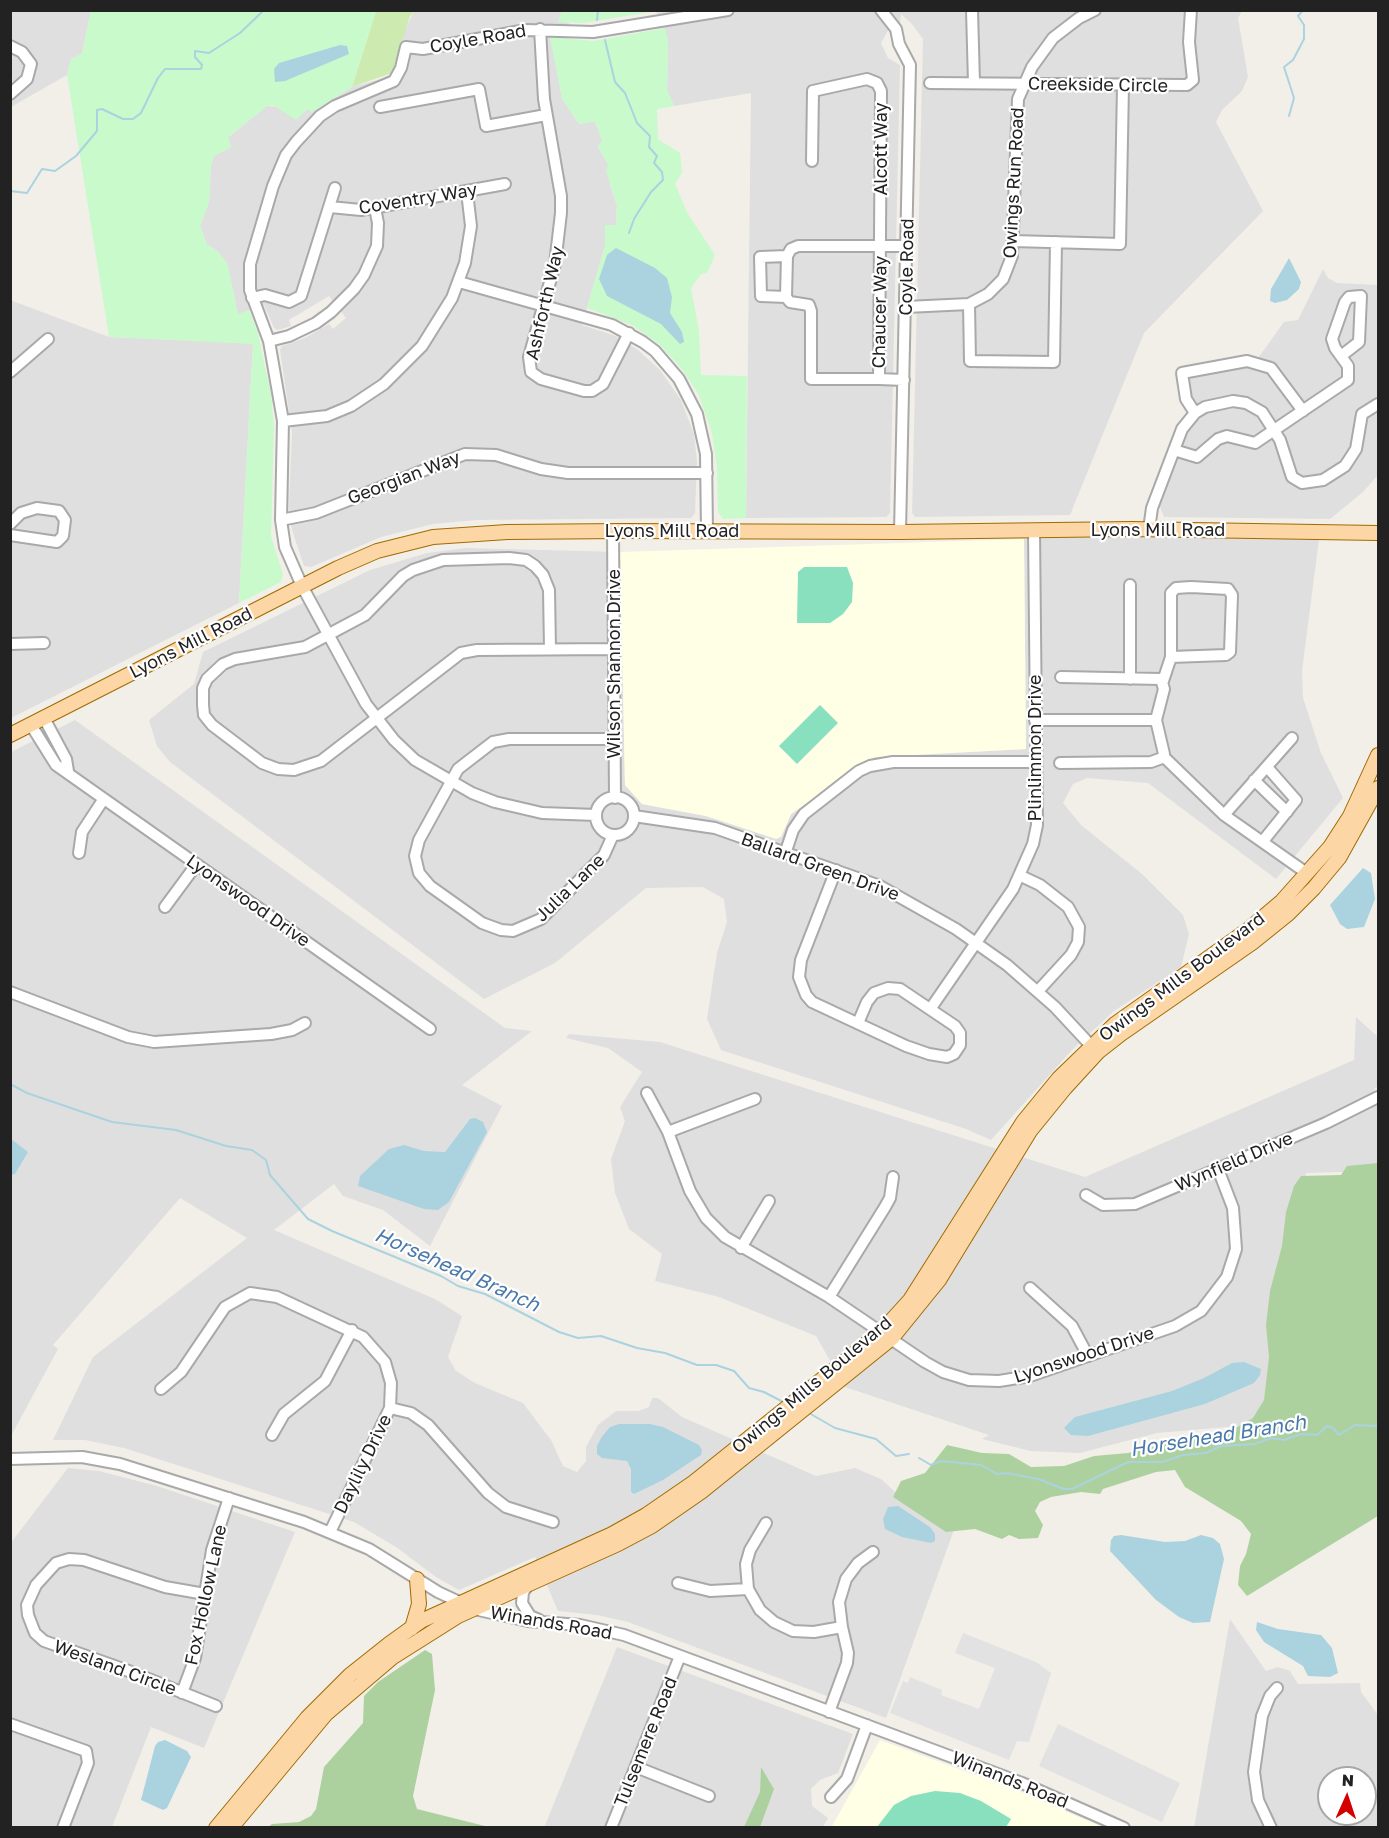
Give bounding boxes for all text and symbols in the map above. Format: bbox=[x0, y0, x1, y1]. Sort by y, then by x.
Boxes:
street label: Coyle Road bbox=[428, 20, 528, 58]
street label: Creekside Circle bbox=[1028, 73, 1168, 97]
street label: Alcott Way bbox=[870, 102, 892, 196]
street label: Owings Run Road bbox=[999, 107, 1029, 259]
street label: Coventry Way bbox=[357, 179, 479, 219]
street label: Coyle Road bbox=[895, 218, 919, 316]
street label: Ashforth Way bbox=[521, 244, 569, 362]
street label: Chaucer Way bbox=[868, 256, 892, 368]
street label: Georgian Way bbox=[345, 447, 463, 509]
street label: Lyons Mill Road bbox=[1091, 519, 1225, 541]
street label: Lyons Mill Road bbox=[605, 520, 739, 542]
street label: Wilson Shannon Drive bbox=[603, 569, 625, 759]
street label: Lyons Mill Road bbox=[126, 603, 256, 683]
street label: Plinlimmon Drive bbox=[1024, 675, 1046, 821]
street label: Ballard Green Drive bbox=[738, 828, 902, 906]
street label: Lyonswood Drive bbox=[182, 850, 314, 952]
street label: Julia Lane bbox=[531, 850, 609, 926]
street label: Owings Mills Boulevard bbox=[1095, 908, 1269, 1046]
street label: Wynfield Drive bbox=[1172, 1127, 1296, 1197]
water label: Horsehead Branch bbox=[371, 1223, 543, 1317]
street label: Owings Mills Boulevard bbox=[728, 1312, 896, 1458]
street label: Lyonswood Drive bbox=[1011, 1322, 1157, 1388]
water label: Horsehead Branch bbox=[1128, 1410, 1308, 1462]
street label: Daylily Drive bbox=[330, 1411, 396, 1517]
street label: Fox Hollow Lane bbox=[181, 1523, 231, 1667]
street label: Winands Road bbox=[488, 1602, 614, 1644]
street label: Wesland Circle bbox=[51, 1636, 179, 1700]
street label: Tulsemere Road bbox=[610, 1674, 682, 1810]
street label: Winands Road bbox=[949, 1747, 1071, 1813]
north arrow bbox=[1317, 1766, 1377, 1826]
text: N bbox=[1341, 1770, 1354, 1790]

